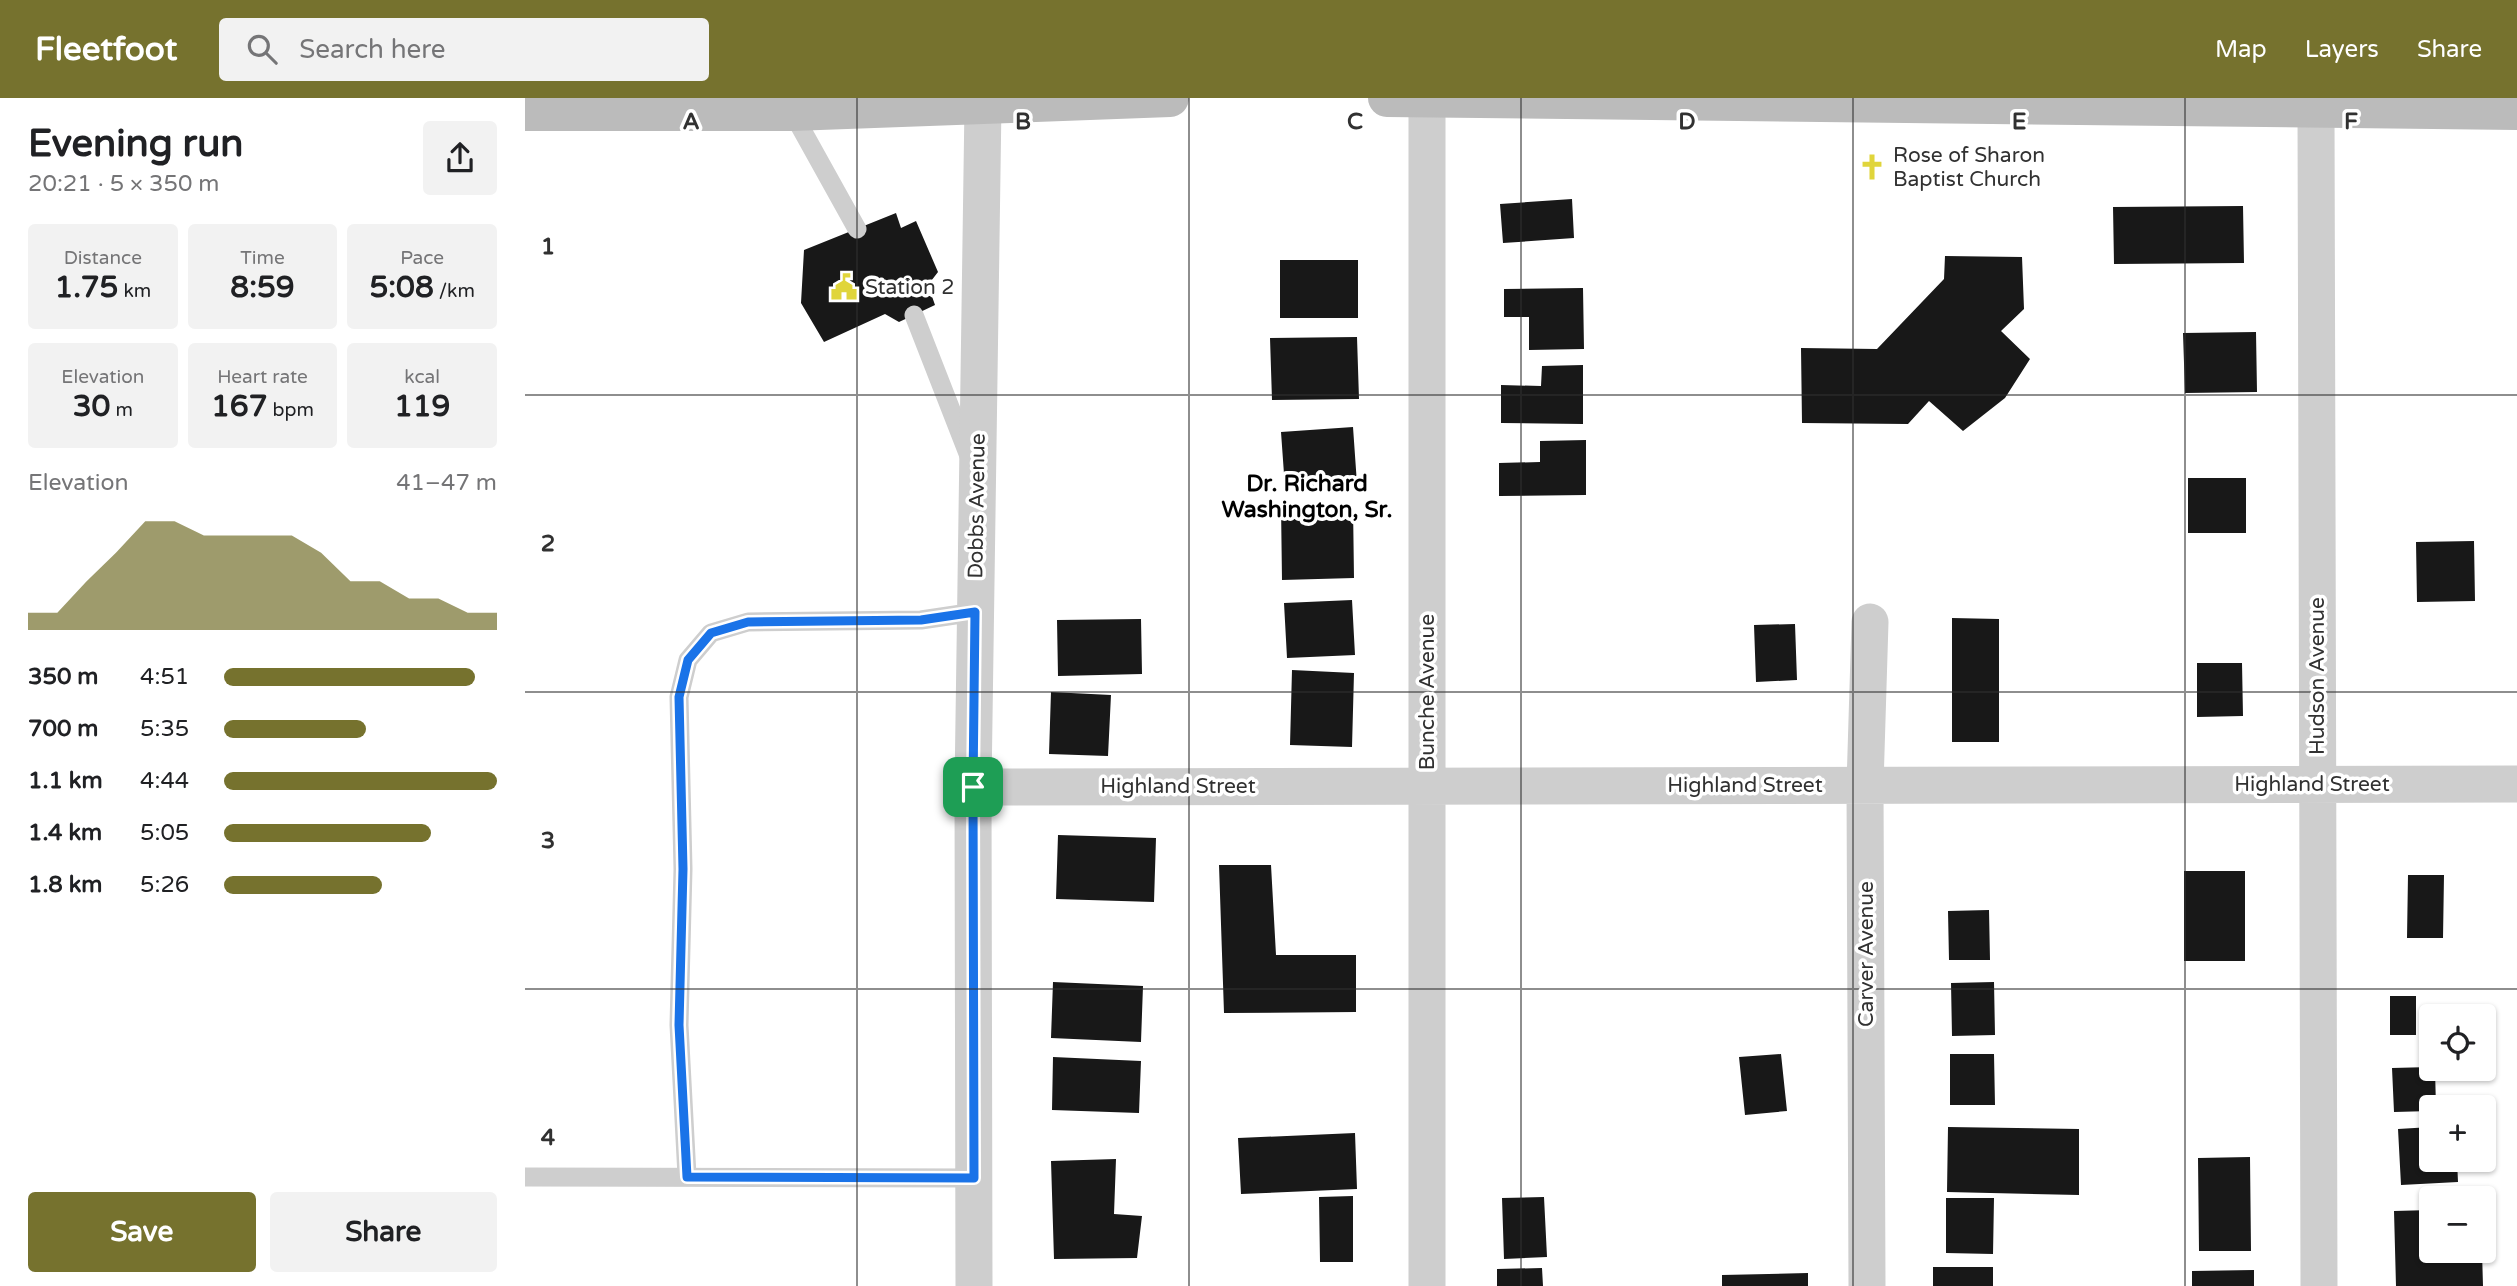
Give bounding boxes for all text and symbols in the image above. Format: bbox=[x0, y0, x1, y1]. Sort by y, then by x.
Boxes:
search box bbox=[219, 18, 709, 81]
text: Fleetfoot bbox=[35, 30, 177, 69]
icon: search bbox=[243, 30, 281, 68]
text: Search here bbox=[299, 34, 445, 65]
text: Map bbox=[2215, 35, 2267, 64]
text: Layers bbox=[2305, 35, 2379, 64]
text: Share bbox=[2417, 35, 2482, 64]
text: A bbox=[682, 108, 700, 136]
text: B bbox=[1015, 108, 1031, 136]
text: C bbox=[1347, 108, 1363, 136]
text: D bbox=[1678, 108, 1696, 136]
text: E bbox=[2012, 108, 2026, 136]
text: F bbox=[2344, 108, 2358, 136]
text: Evening run bbox=[28, 121, 243, 167]
button: share bbox=[423, 121, 497, 195]
place label: Rose of Sharon Baptist Church bbox=[1893, 143, 2045, 192]
church icon: Rose of Sharon Baptist Church bbox=[1857, 152, 1887, 182]
text: 20:21 · 5 × 350 m bbox=[28, 170, 219, 198]
text: 1 bbox=[541, 233, 555, 261]
text: Distance bbox=[64, 247, 142, 269]
text: Time bbox=[240, 247, 285, 269]
text: Pace bbox=[400, 247, 444, 269]
text: 1.75 bbox=[54, 269, 118, 306]
text: 8:59 bbox=[230, 269, 295, 306]
text: 5:08 bbox=[369, 269, 434, 306]
public building icon: Station 2 bbox=[829, 272, 859, 302]
place label: Station 2 bbox=[865, 275, 955, 300]
text: km bbox=[118, 280, 151, 302]
text: /km bbox=[434, 280, 475, 302]
text: Elevation bbox=[61, 366, 144, 388]
text: Heart rate bbox=[217, 366, 308, 388]
text: kcal bbox=[404, 366, 440, 388]
text: 30 bbox=[73, 388, 110, 425]
text: 167 bbox=[211, 388, 268, 425]
text: 119 bbox=[394, 388, 450, 425]
text: m bbox=[110, 399, 133, 421]
text: bpm bbox=[268, 399, 314, 421]
street label: Dobbs Avenue bbox=[963, 433, 991, 579]
text: Elevation bbox=[28, 469, 129, 497]
text: 41–47 m bbox=[396, 469, 497, 497]
district label: Dr. Richard Washington, Sr. bbox=[1221, 470, 1393, 524]
text: 2 bbox=[541, 530, 555, 558]
street label: Hudson Avenue bbox=[2305, 597, 2330, 755]
street label: Bunche Avenue bbox=[1415, 614, 1440, 770]
text: 350 m bbox=[28, 663, 98, 691]
text: 4:51 bbox=[140, 663, 189, 691]
text: 700 m bbox=[28, 715, 98, 743]
text: 5:35 bbox=[140, 715, 189, 743]
pin bbox=[943, 757, 1003, 817]
text: 1.1 km bbox=[28, 767, 103, 795]
text: 4:44 bbox=[140, 767, 189, 795]
icon: arrive bbox=[954, 768, 992, 806]
street label: Highland Street bbox=[2234, 772, 2390, 797]
street label: Highland Street bbox=[1667, 773, 1823, 798]
street label: Highland Street bbox=[1100, 774, 1256, 799]
text: 1.4 km bbox=[28, 819, 102, 847]
text: 5:05 bbox=[140, 819, 189, 847]
text: 3 bbox=[541, 827, 555, 855]
text: 1.8 km bbox=[28, 871, 102, 899]
text: 5:26 bbox=[140, 871, 189, 899]
street label: Carver Avenue bbox=[1854, 881, 1879, 1027]
map controls bbox=[2419, 1004, 2496, 1263]
button: locate bbox=[2419, 1004, 2496, 1081]
button: + bbox=[2419, 1095, 2496, 1172]
text: 4 bbox=[541, 1124, 556, 1152]
button: − bbox=[2419, 1186, 2496, 1263]
button: Save bbox=[28, 1192, 256, 1272]
button: Share bbox=[270, 1192, 497, 1272]

